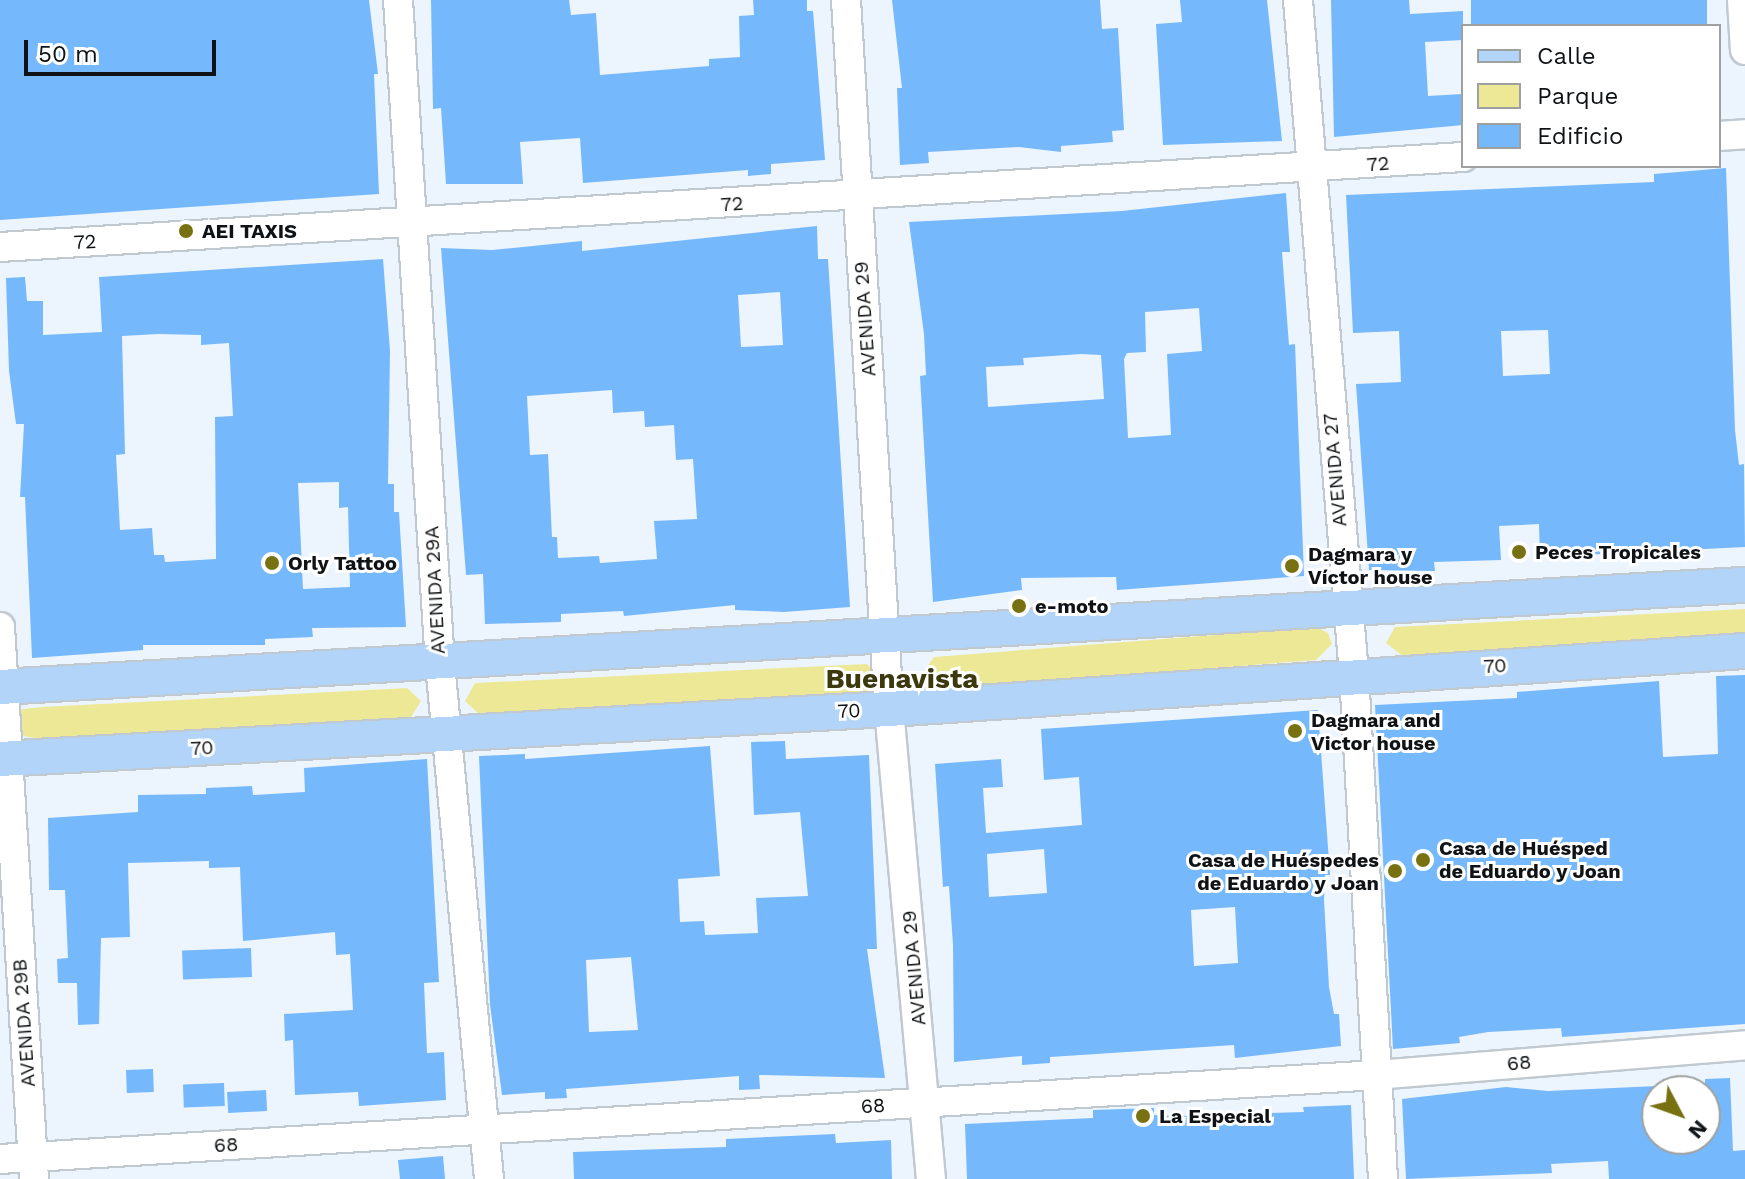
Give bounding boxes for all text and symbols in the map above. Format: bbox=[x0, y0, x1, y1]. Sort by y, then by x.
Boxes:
scale bar bbox=[28, 24, 220, 74]
legend bbox=[1461, 24, 1721, 168]
text: 50 m bbox=[38, 40, 98, 68]
text: Calle bbox=[1537, 42, 1596, 70]
text: Parque bbox=[1537, 82, 1618, 110]
text: Edificio bbox=[1537, 122, 1623, 150]
street label: 72 bbox=[1366, 151, 1390, 177]
street label: 72 bbox=[720, 191, 744, 217]
place label: AEI TAXIS bbox=[202, 219, 297, 243]
marker: AEI TAXIS bbox=[177, 222, 195, 240]
street label: 72 bbox=[73, 229, 97, 255]
street label: AVENIDA 29 bbox=[849, 260, 881, 378]
street label: AVENIDA 27 bbox=[1318, 412, 1352, 528]
street label: AVENIDA 29A bbox=[420, 525, 450, 655]
place label: Peces Tropicales bbox=[1535, 540, 1701, 564]
place label: Dagmara y Víctor house bbox=[1308, 542, 1433, 589]
marker: Peces Tropicales bbox=[1510, 543, 1528, 561]
place label: Orly Tattoo bbox=[288, 551, 398, 575]
marker: Orly Tattoo bbox=[263, 554, 281, 572]
marker: Dagmara y Víctor house bbox=[1283, 557, 1301, 575]
place label: e-moto bbox=[1035, 594, 1109, 618]
marker: e-moto bbox=[1010, 597, 1028, 615]
street label: 70 bbox=[1483, 653, 1507, 679]
district label: Buenavista bbox=[825, 662, 979, 696]
street label: 70 bbox=[837, 698, 861, 724]
place label: Dagmara and Victor house bbox=[1311, 708, 1441, 755]
marker: Dagmara and Victor house bbox=[1286, 722, 1304, 740]
street label: 70 bbox=[190, 735, 214, 761]
place label: Casa de Huésped de Eduardo y Joan bbox=[1439, 836, 1622, 883]
place label: Casa de Huéspedes de Eduardo y Joan bbox=[1188, 848, 1379, 895]
marker: Casa de Huésped de Eduardo y Joan bbox=[1414, 851, 1432, 869]
marker: Casa de Huéspedes de Eduardo y Joan bbox=[1386, 862, 1404, 880]
street label: AVENIDA 29 bbox=[897, 909, 931, 1027]
street label: AVENIDA 29B bbox=[8, 958, 40, 1088]
street label: 68 bbox=[1506, 1050, 1532, 1076]
north arrow bbox=[1641, 1075, 1721, 1155]
street label: 68 bbox=[860, 1093, 886, 1119]
place label: La Especial bbox=[1159, 1104, 1271, 1128]
marker: La Especial bbox=[1134, 1107, 1152, 1125]
text: N bbox=[1683, 1115, 1713, 1144]
street label: 68 bbox=[213, 1132, 239, 1158]

